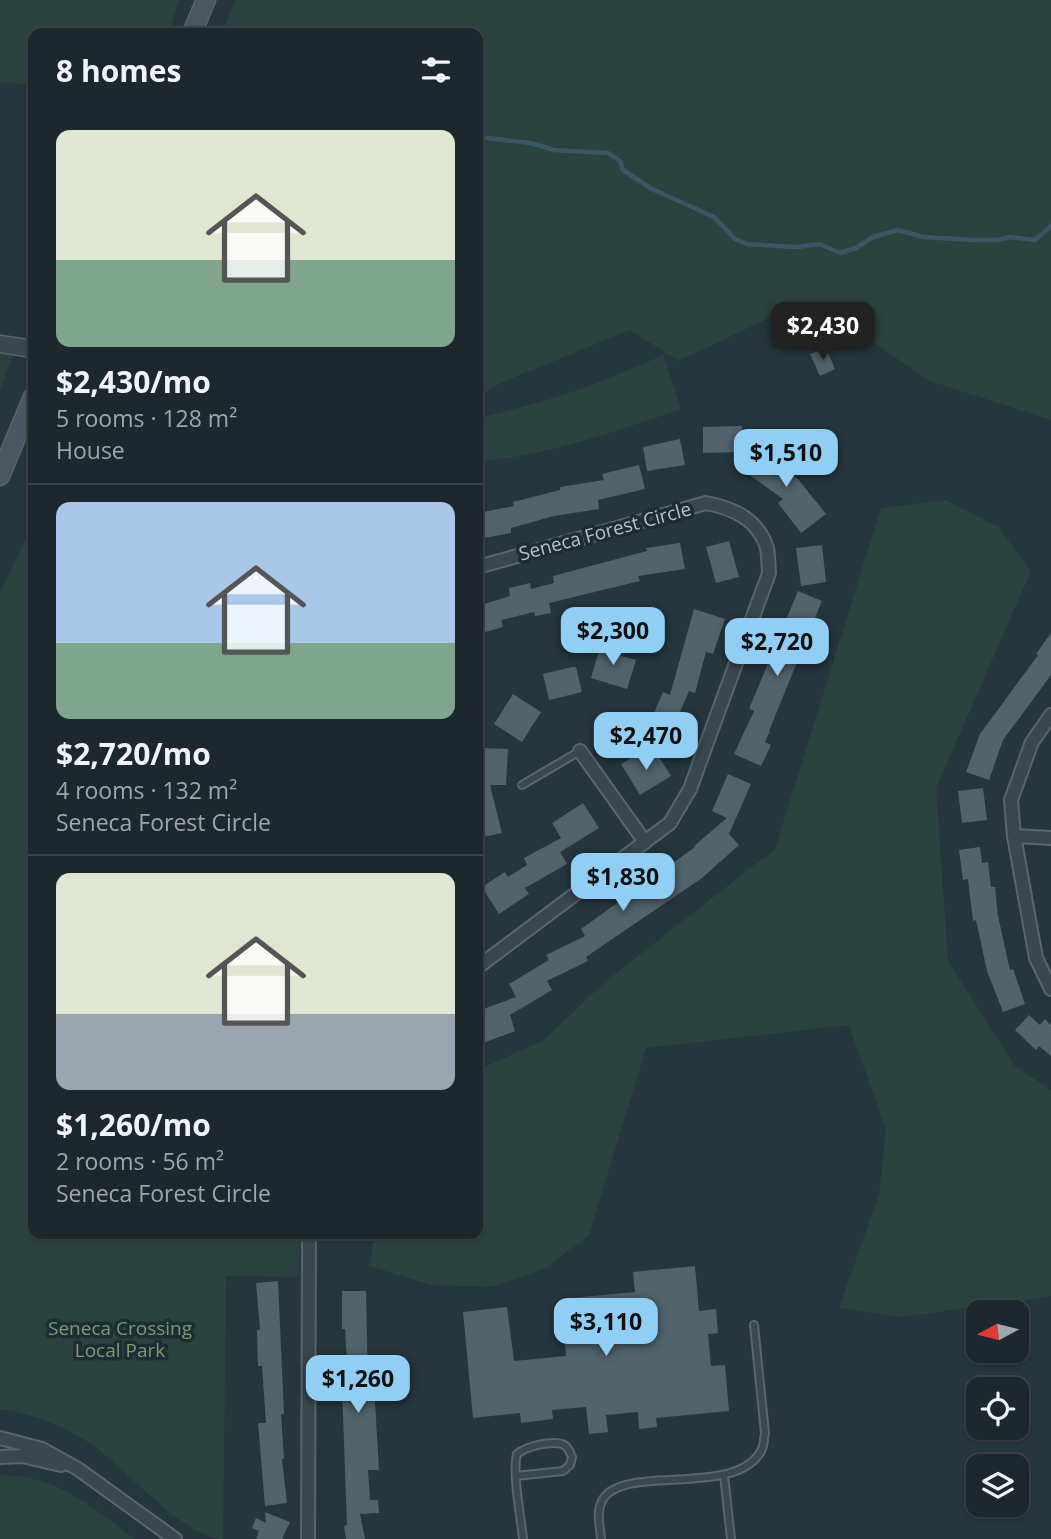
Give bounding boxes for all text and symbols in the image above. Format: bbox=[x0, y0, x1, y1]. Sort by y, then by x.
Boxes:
text: 8 homes bbox=[56, 50, 181, 91]
icon: filters bbox=[417, 51, 455, 89]
icon: home bbox=[193, 175, 319, 301]
pin: $2,430 bbox=[766, 302, 880, 362]
text: $2,430 bbox=[787, 309, 859, 341]
text: $2,430/mo bbox=[56, 361, 211, 402]
text: 5 rooms · 128 m² bbox=[56, 402, 237, 434]
pin: $1,510 bbox=[729, 430, 843, 489]
text: House bbox=[56, 434, 125, 466]
text: $1,510 bbox=[750, 436, 822, 468]
street label: Seneca Forest Circle bbox=[516, 495, 694, 567]
icon: home bbox=[193, 547, 319, 673]
pin: $2,300 bbox=[556, 608, 670, 667]
text: $2,300 bbox=[577, 614, 649, 646]
pin: $2,720 bbox=[720, 618, 834, 678]
text: $2,720 bbox=[741, 625, 813, 657]
pin: $2,470 bbox=[589, 712, 703, 772]
text: $2,470 bbox=[610, 719, 682, 751]
text: $2,720/mo bbox=[56, 733, 211, 774]
text: 4 rooms · 132 m² bbox=[56, 774, 237, 806]
text: Seneca Forest Circle bbox=[56, 806, 271, 838]
pin: $1,830 bbox=[566, 853, 680, 913]
text: $1,830 bbox=[587, 860, 659, 892]
icon: home bbox=[193, 918, 319, 1044]
text: $1,260/mo bbox=[56, 1104, 211, 1145]
text: 2 rooms · 56 m² bbox=[56, 1145, 224, 1177]
text: Seneca Forest Circle bbox=[56, 1177, 271, 1209]
pin: $3,110 bbox=[549, 1298, 663, 1358]
north arrow bbox=[966, 1300, 1029, 1363]
map controls bbox=[966, 1300, 1029, 1517]
text: $3,110 bbox=[570, 1305, 642, 1337]
park label: Seneca Crossing Local Park bbox=[48, 1315, 192, 1363]
pin: $1,260 bbox=[301, 1356, 415, 1415]
text: $1,260 bbox=[322, 1362, 394, 1394]
button: locate bbox=[966, 1377, 1029, 1440]
button: layers bbox=[966, 1454, 1029, 1517]

